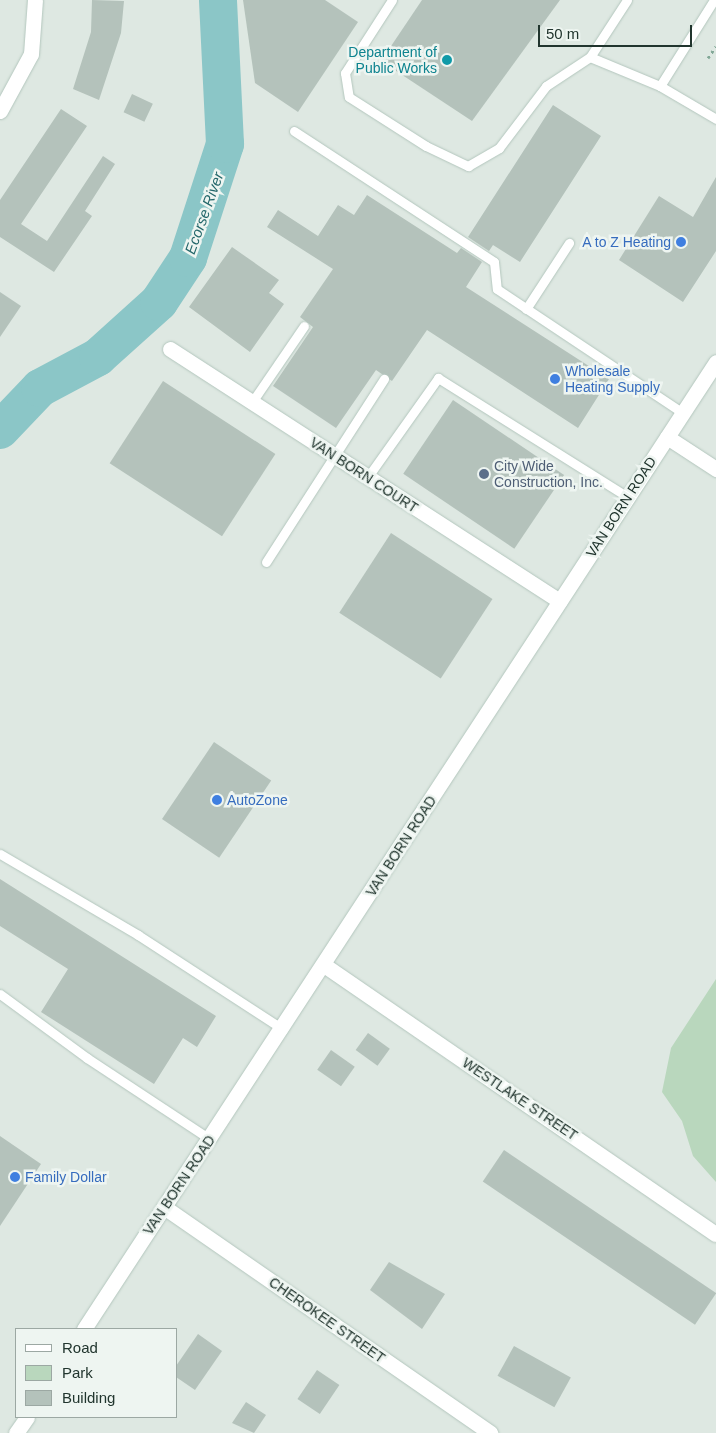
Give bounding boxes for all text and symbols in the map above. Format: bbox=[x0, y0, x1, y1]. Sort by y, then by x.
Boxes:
scale bar bbox=[541, 15, 695, 47]
text: 50 m bbox=[546, 25, 579, 42]
place label: Department of Public Works bbox=[348, 44, 437, 76]
marker: Department of Public Works bbox=[441, 54, 453, 66]
water label: Ecorse River bbox=[181, 170, 227, 256]
place label: A to Z Heating bbox=[582, 234, 671, 250]
marker: A to Z Heating bbox=[675, 236, 687, 248]
place label: Wholesale Heating Supply bbox=[565, 363, 660, 396]
marker: Wholesale Heating Supply bbox=[549, 373, 561, 385]
street label: VAN BORN COURT bbox=[307, 434, 421, 516]
street label: VAN BORN ROAD bbox=[582, 454, 660, 560]
place label: City Wide Construction, Inc. bbox=[494, 458, 603, 491]
marker: City Wide Construction, Inc. bbox=[478, 468, 490, 480]
place label: AutoZone bbox=[227, 792, 288, 808]
street label: VAN BORN ROAD bbox=[362, 793, 440, 899]
marker: AutoZone bbox=[211, 794, 223, 806]
street label: WESTLAKE STREET bbox=[459, 1054, 581, 1144]
street label: VAN BORN ROAD bbox=[139, 1132, 219, 1238]
place label: Family Dollar bbox=[25, 1169, 107, 1185]
marker: Family Dollar bbox=[9, 1171, 21, 1183]
street label: CHEROKEE STREET bbox=[266, 1274, 388, 1366]
legend bbox=[15, 1328, 178, 1418]
text: Road bbox=[62, 1339, 98, 1356]
text: Park bbox=[62, 1364, 93, 1381]
text: Building bbox=[62, 1389, 115, 1406]

